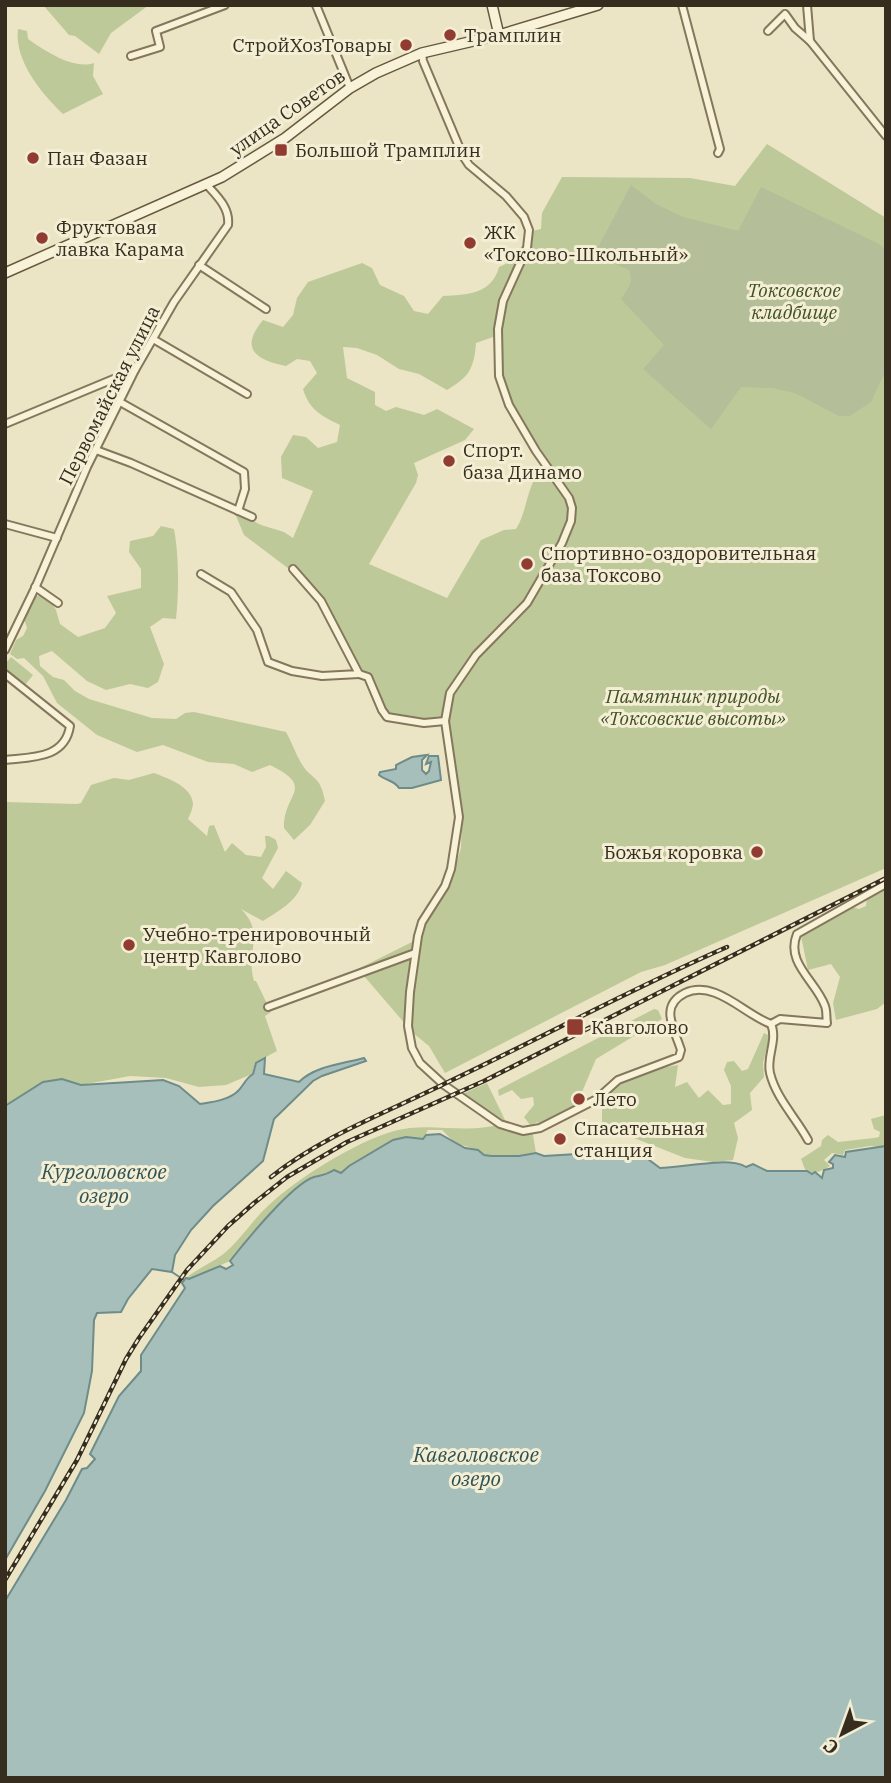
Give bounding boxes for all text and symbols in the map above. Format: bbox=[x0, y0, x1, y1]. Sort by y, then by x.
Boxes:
place label: Трамплин bbox=[464, 23, 562, 47]
marker: Трамплин bbox=[442, 27, 458, 43]
place label: СтройХозТовары bbox=[233, 33, 392, 57]
marker: СтройХозТовары bbox=[398, 37, 414, 53]
street label: улица Советов bbox=[225, 63, 349, 161]
place label: Большой Трамплин bbox=[295, 138, 481, 162]
marker: Большой Трамплин bbox=[273, 142, 289, 158]
place label: Пан Фазан bbox=[47, 146, 148, 170]
marker: Пан Фазан bbox=[25, 150, 41, 166]
place label: Фруктовая лавка Карама bbox=[56, 215, 184, 261]
place label: ЖК «Токсово-Школьный» bbox=[484, 220, 688, 266]
marker: Фруктовая лавка Карама bbox=[34, 230, 50, 246]
marker: ЖК «Токсово-Школьный» bbox=[462, 235, 478, 251]
park label: Токсовское кладбище bbox=[747, 278, 841, 324]
street label: Первомайская улица bbox=[53, 301, 165, 489]
place label: Спорт. база Динамо bbox=[463, 438, 582, 484]
marker: Спорт. база Динамо bbox=[441, 453, 457, 469]
place label: Спортивно-оздоровительная база Токсово bbox=[541, 541, 816, 587]
marker: Спортивно-оздоровительная база Токсово bbox=[519, 556, 535, 572]
park label: Памятник природы «Токсовские высоты» bbox=[600, 684, 786, 730]
place label: Божья коровка bbox=[604, 840, 743, 864]
marker: Божья коровка bbox=[749, 844, 765, 860]
place label: Учебно-тренировочный центр Кавголово bbox=[143, 922, 371, 968]
marker: Учебно-тренировочный центр Кавголово bbox=[121, 937, 137, 953]
place label: Кавголово bbox=[591, 1015, 688, 1039]
marker: Кавголово bbox=[565, 1017, 585, 1037]
place label: Лето bbox=[593, 1087, 637, 1111]
marker: Лето bbox=[571, 1091, 587, 1107]
place label: Спасательная станция bbox=[574, 1116, 705, 1162]
marker: Спасательная станция bbox=[552, 1131, 568, 1147]
water label: Курголовское озеро bbox=[40, 1157, 167, 1209]
water label: Кавголовское озеро bbox=[412, 1440, 539, 1492]
north arrow bbox=[807, 1699, 877, 1769]
text: С bbox=[818, 1734, 843, 1760]

